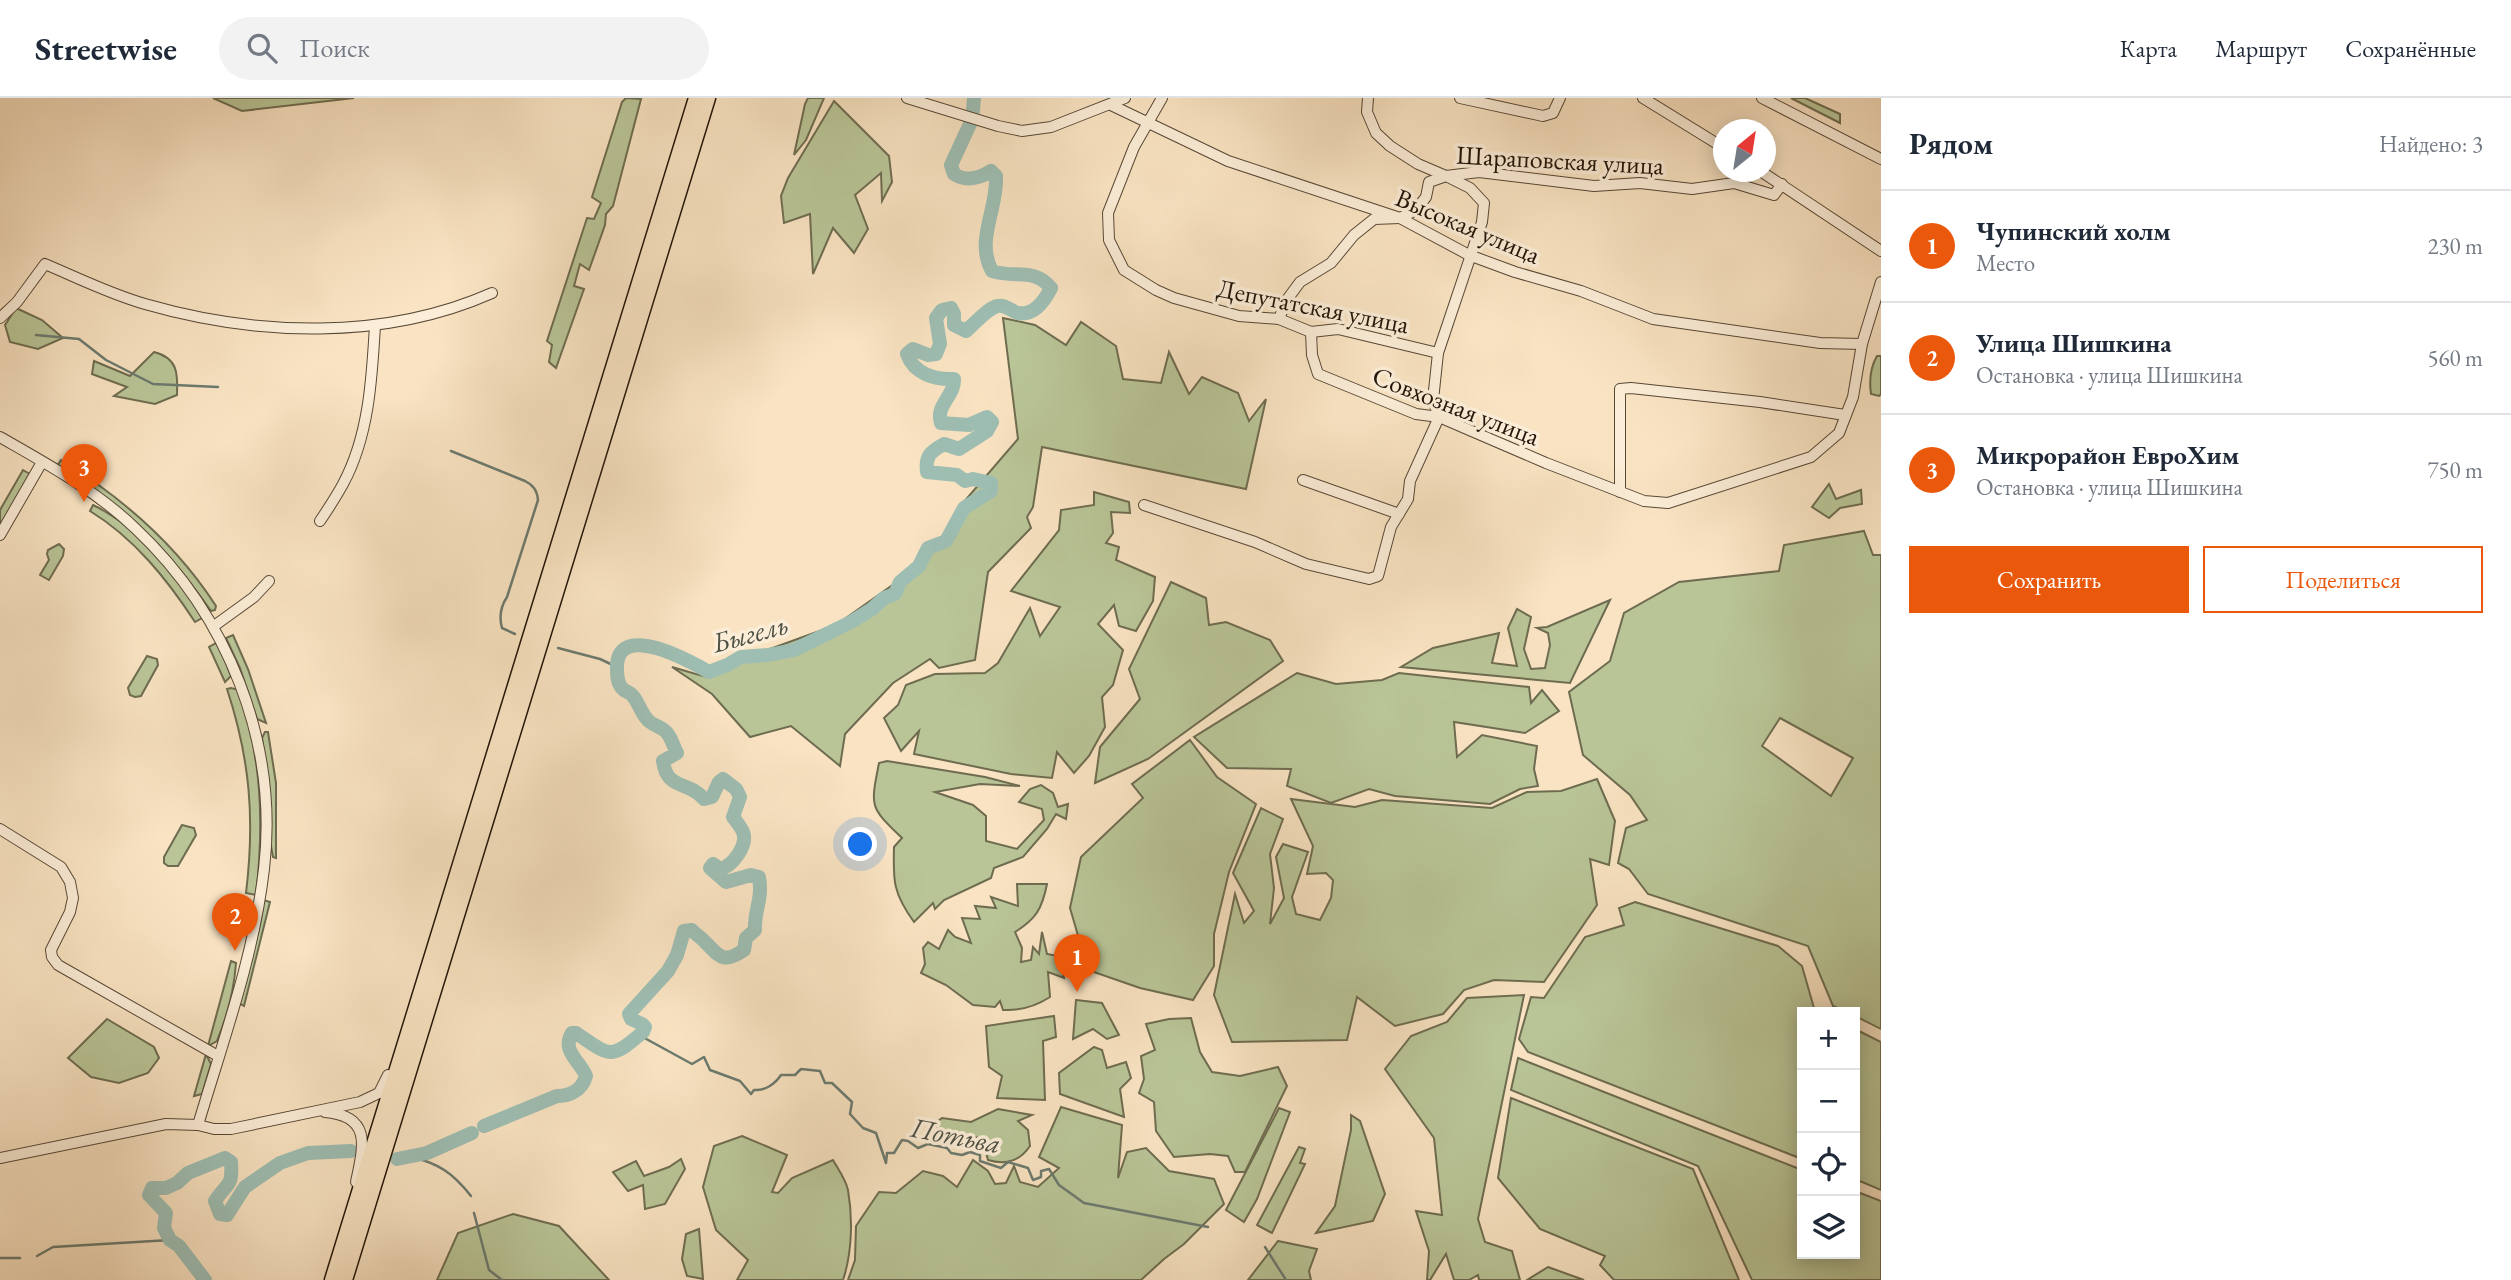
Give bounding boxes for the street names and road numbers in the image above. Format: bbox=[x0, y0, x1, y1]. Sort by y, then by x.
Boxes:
street label: Шараповская улица bbox=[1455, 138, 1665, 182]
street label: Высокая улица bbox=[1390, 180, 1546, 272]
street label: Депутатская улица bbox=[1214, 271, 1412, 341]
street label: Совхозная улица bbox=[1368, 359, 1545, 454]

